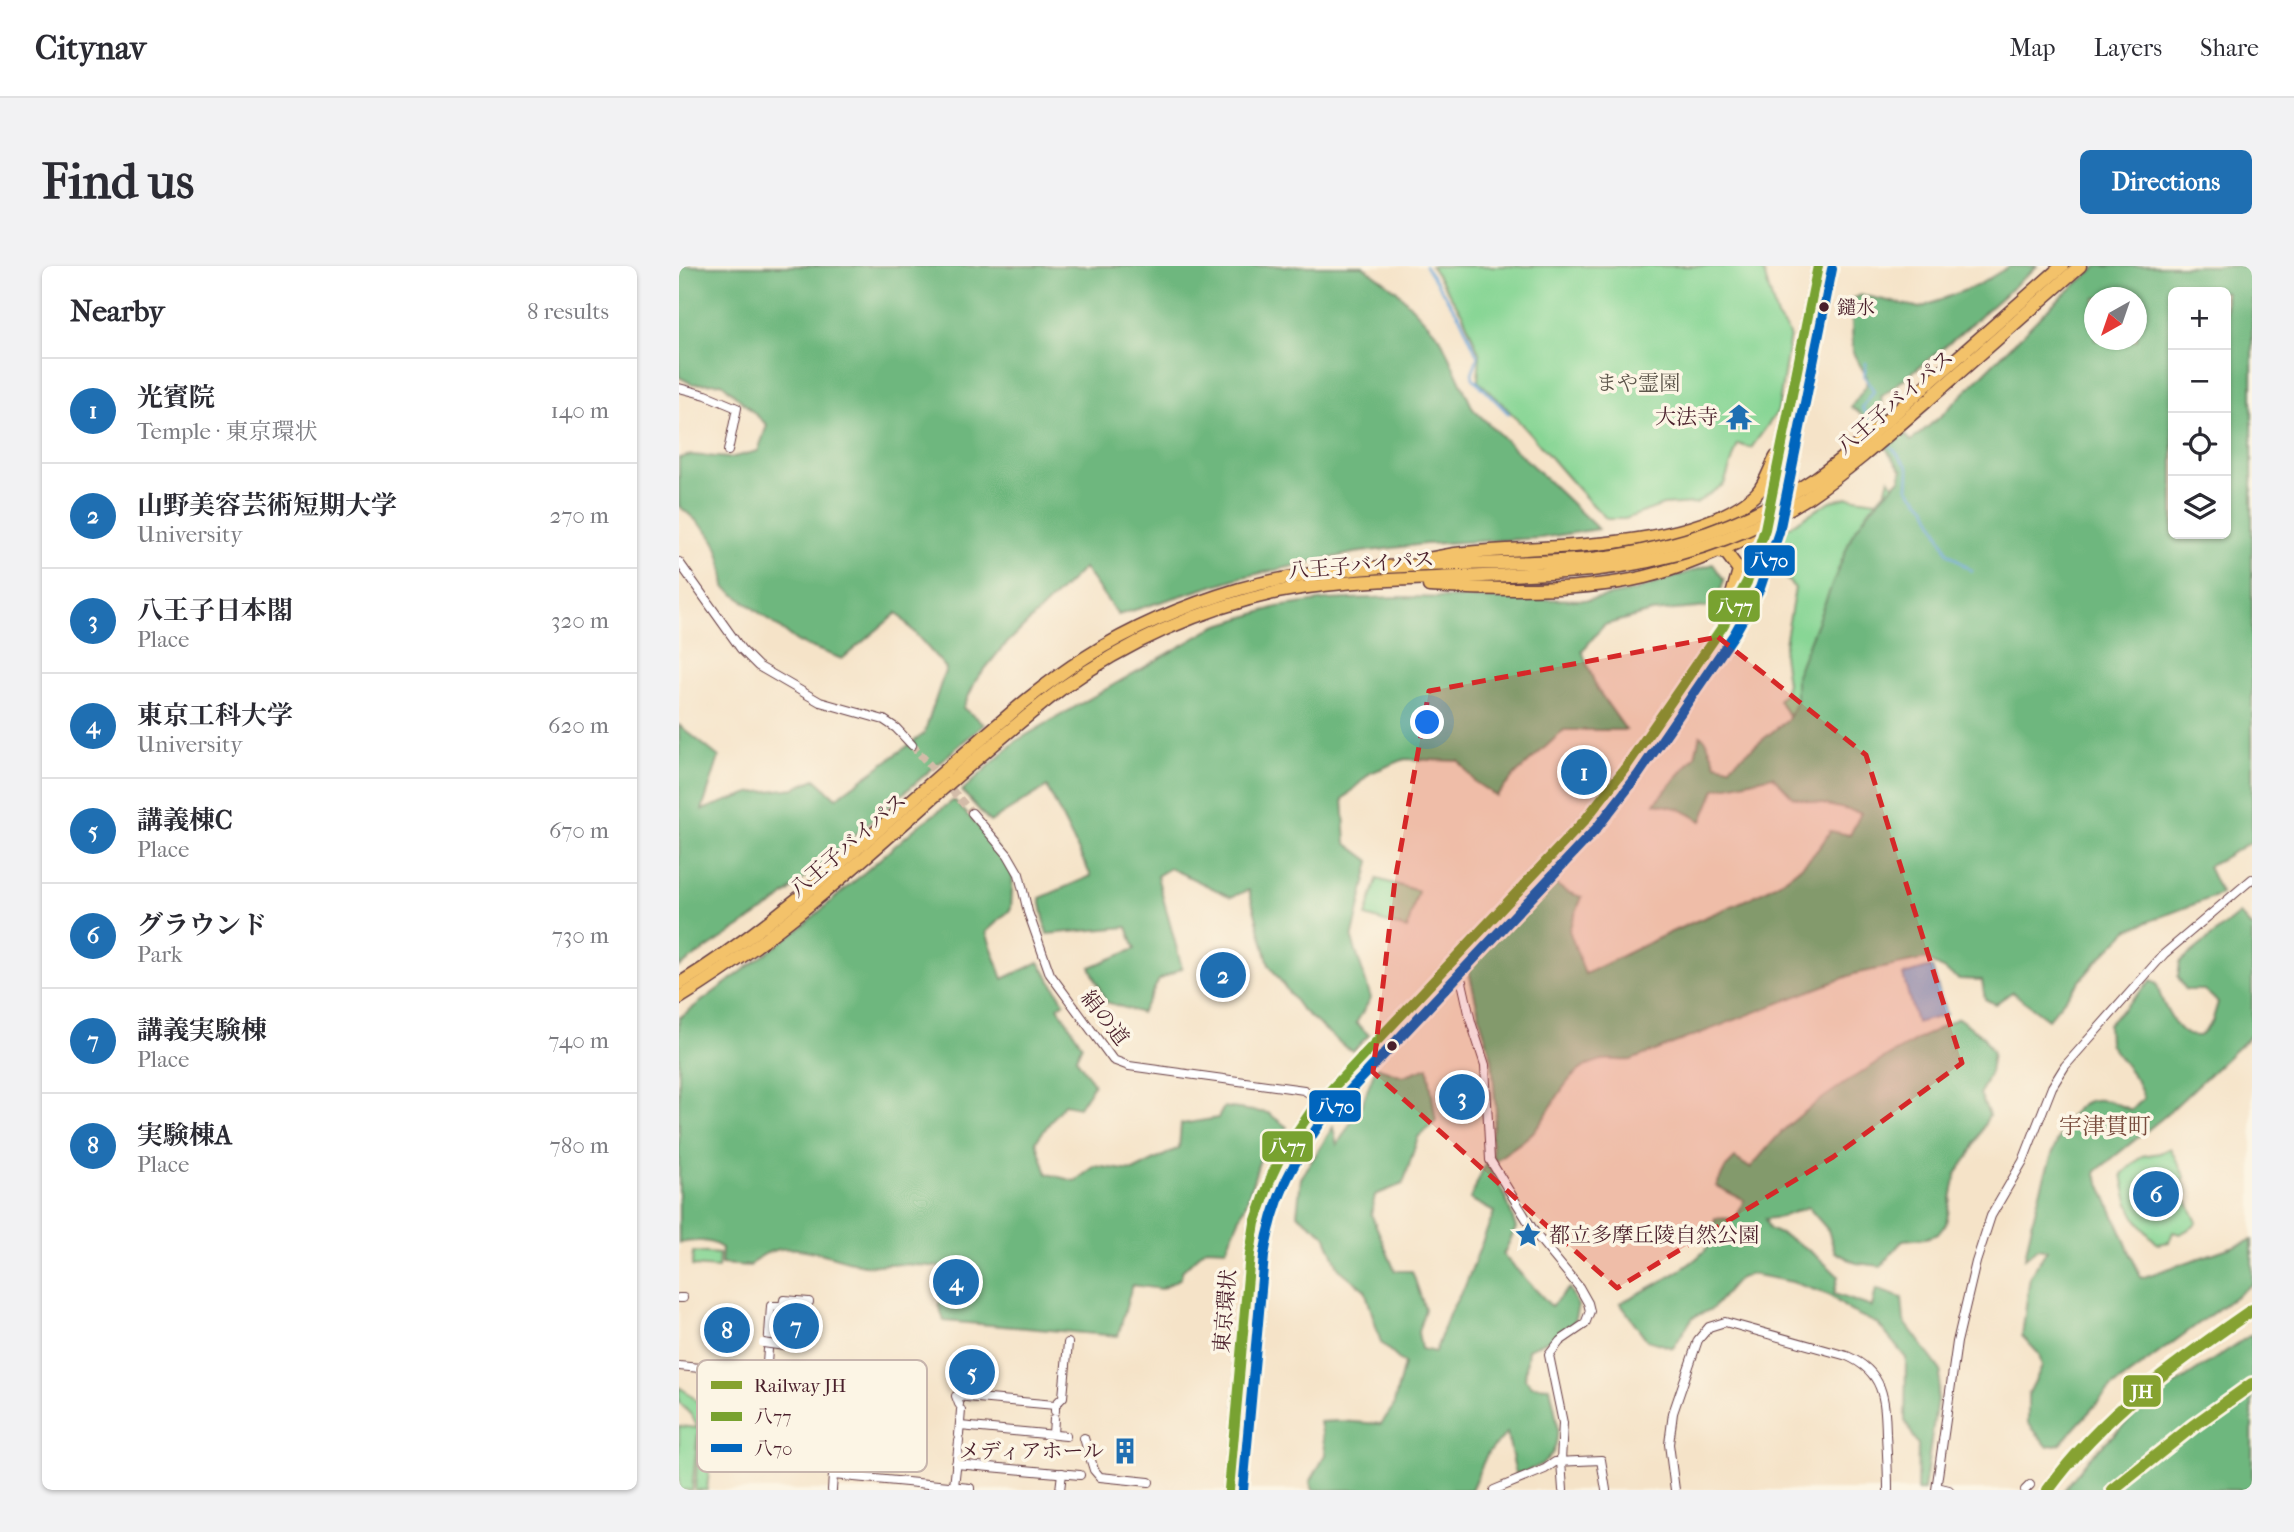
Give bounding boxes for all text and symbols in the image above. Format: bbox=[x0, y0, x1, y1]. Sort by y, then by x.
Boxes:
text: Citynav bbox=[35, 29, 146, 68]
text: Map bbox=[2010, 34, 2056, 62]
text: Layers bbox=[2094, 34, 2162, 62]
text: Share bbox=[2200, 34, 2259, 62]
button: Directions bbox=[2080, 150, 2252, 214]
text: Find us bbox=[42, 153, 194, 211]
north arrow bbox=[2084, 287, 2147, 350]
map controls bbox=[2168, 287, 2231, 539]
button: + bbox=[2168, 287, 2231, 350]
text: Nearby bbox=[70, 294, 165, 329]
place label: 鑓水 bbox=[1837, 297, 1875, 319]
text: 8 results bbox=[527, 298, 609, 325]
marker: 鑓水 bbox=[1817, 300, 1831, 314]
street label: 八王子バイパス bbox=[1832, 345, 1958, 459]
button: − bbox=[2168, 350, 2231, 413]
park label: まや霊園 bbox=[1596, 371, 1680, 395]
text: 光賓院 bbox=[137, 382, 215, 413]
text: 1 bbox=[89, 397, 97, 424]
text: 140 m bbox=[550, 397, 609, 424]
temple icon: 大法寺 bbox=[1724, 402, 1754, 432]
place label: 大法寺 bbox=[1655, 405, 1718, 429]
button: locate bbox=[2168, 413, 2231, 476]
text: Temple · 東京環状 bbox=[137, 418, 317, 445]
button: layers bbox=[2168, 476, 2231, 539]
text: 山野美容芸術短期大学 bbox=[137, 490, 397, 521]
text: 2 bbox=[87, 502, 99, 529]
text: 270 m bbox=[549, 502, 609, 529]
text: University bbox=[137, 521, 242, 548]
line badge: 八70 bbox=[1743, 544, 1796, 577]
street label: 八王子バイパス bbox=[1287, 547, 1435, 583]
text: 八70 bbox=[1750, 550, 1788, 572]
line badge: 八77 bbox=[1707, 589, 1761, 623]
text: 八王子日本閣 bbox=[137, 595, 293, 626]
text: 八77 bbox=[1715, 596, 1753, 618]
text: 3 bbox=[88, 607, 98, 634]
text: 320 m bbox=[551, 607, 609, 634]
text: Place bbox=[137, 626, 189, 653]
text: 東京工科大学 bbox=[137, 700, 293, 731]
your location bbox=[1410, 705, 1444, 739]
text: 4 bbox=[86, 712, 100, 739]
text: 620 m bbox=[548, 712, 609, 739]
text: University bbox=[137, 731, 242, 758]
pin: 1 bbox=[1561, 746, 1607, 798]
street label: 八王子バイパス bbox=[785, 788, 911, 902]
text: 講義棟C bbox=[137, 805, 233, 836]
text: 5 bbox=[88, 817, 98, 844]
text: 670 m bbox=[549, 817, 609, 844]
text: Place bbox=[137, 836, 189, 863]
text: グラウンド bbox=[137, 910, 267, 941]
text: 6 bbox=[87, 922, 99, 949]
text: 730 m bbox=[552, 922, 609, 949]
text: Park bbox=[137, 941, 183, 968]
pin: 2 bbox=[1200, 949, 1246, 1001]
street label: 絹の道 bbox=[1076, 986, 1134, 1050]
text: 講義実験棟 bbox=[137, 1015, 267, 1046]
text: 7 bbox=[87, 1027, 99, 1054]
text: 740 m bbox=[548, 1027, 609, 1054]
unlabelled marker bbox=[1385, 1039, 1399, 1053]
text: Place bbox=[137, 1046, 189, 1073]
pin: 3 bbox=[1439, 1071, 1485, 1123]
line badge: 八70 bbox=[1308, 1089, 1362, 1123]
text: 八70 bbox=[1316, 1096, 1354, 1118]
district label: 宇津貫町 bbox=[2059, 1113, 2151, 1140]
text: 実験棟A bbox=[137, 1120, 232, 1151]
line badge: 八77 bbox=[1261, 1130, 1314, 1163]
text: 8 bbox=[87, 1132, 99, 1159]
text: 780 m bbox=[550, 1132, 609, 1159]
text: 八77 bbox=[1268, 1136, 1306, 1158]
text: Place bbox=[137, 1151, 189, 1178]
pin: 6 bbox=[2133, 1168, 2179, 1220]
place icon: 都立多摩丘陵自然公園 bbox=[1513, 1220, 1543, 1250]
place label: 都立多摩丘陵自然公園 bbox=[1549, 1223, 1759, 1247]
pin: 4 bbox=[933, 1256, 979, 1308]
street label: 東京環状 bbox=[1209, 1268, 1241, 1354]
pin: 7 bbox=[773, 1300, 819, 1352]
pin: 8 bbox=[704, 1304, 750, 1356]
pin: 5 bbox=[949, 1346, 995, 1398]
legend bbox=[697, 1360, 927, 1472]
line badge: JH bbox=[2122, 1374, 2162, 1408]
text: Railway JH bbox=[754, 1375, 846, 1397]
text: JH bbox=[2129, 1381, 2153, 1403]
text: 八77 bbox=[754, 1406, 791, 1428]
building icon: メディアホール bbox=[1110, 1436, 1140, 1466]
text: 八70 bbox=[754, 1438, 793, 1460]
place label: メディアホール bbox=[959, 1439, 1104, 1463]

